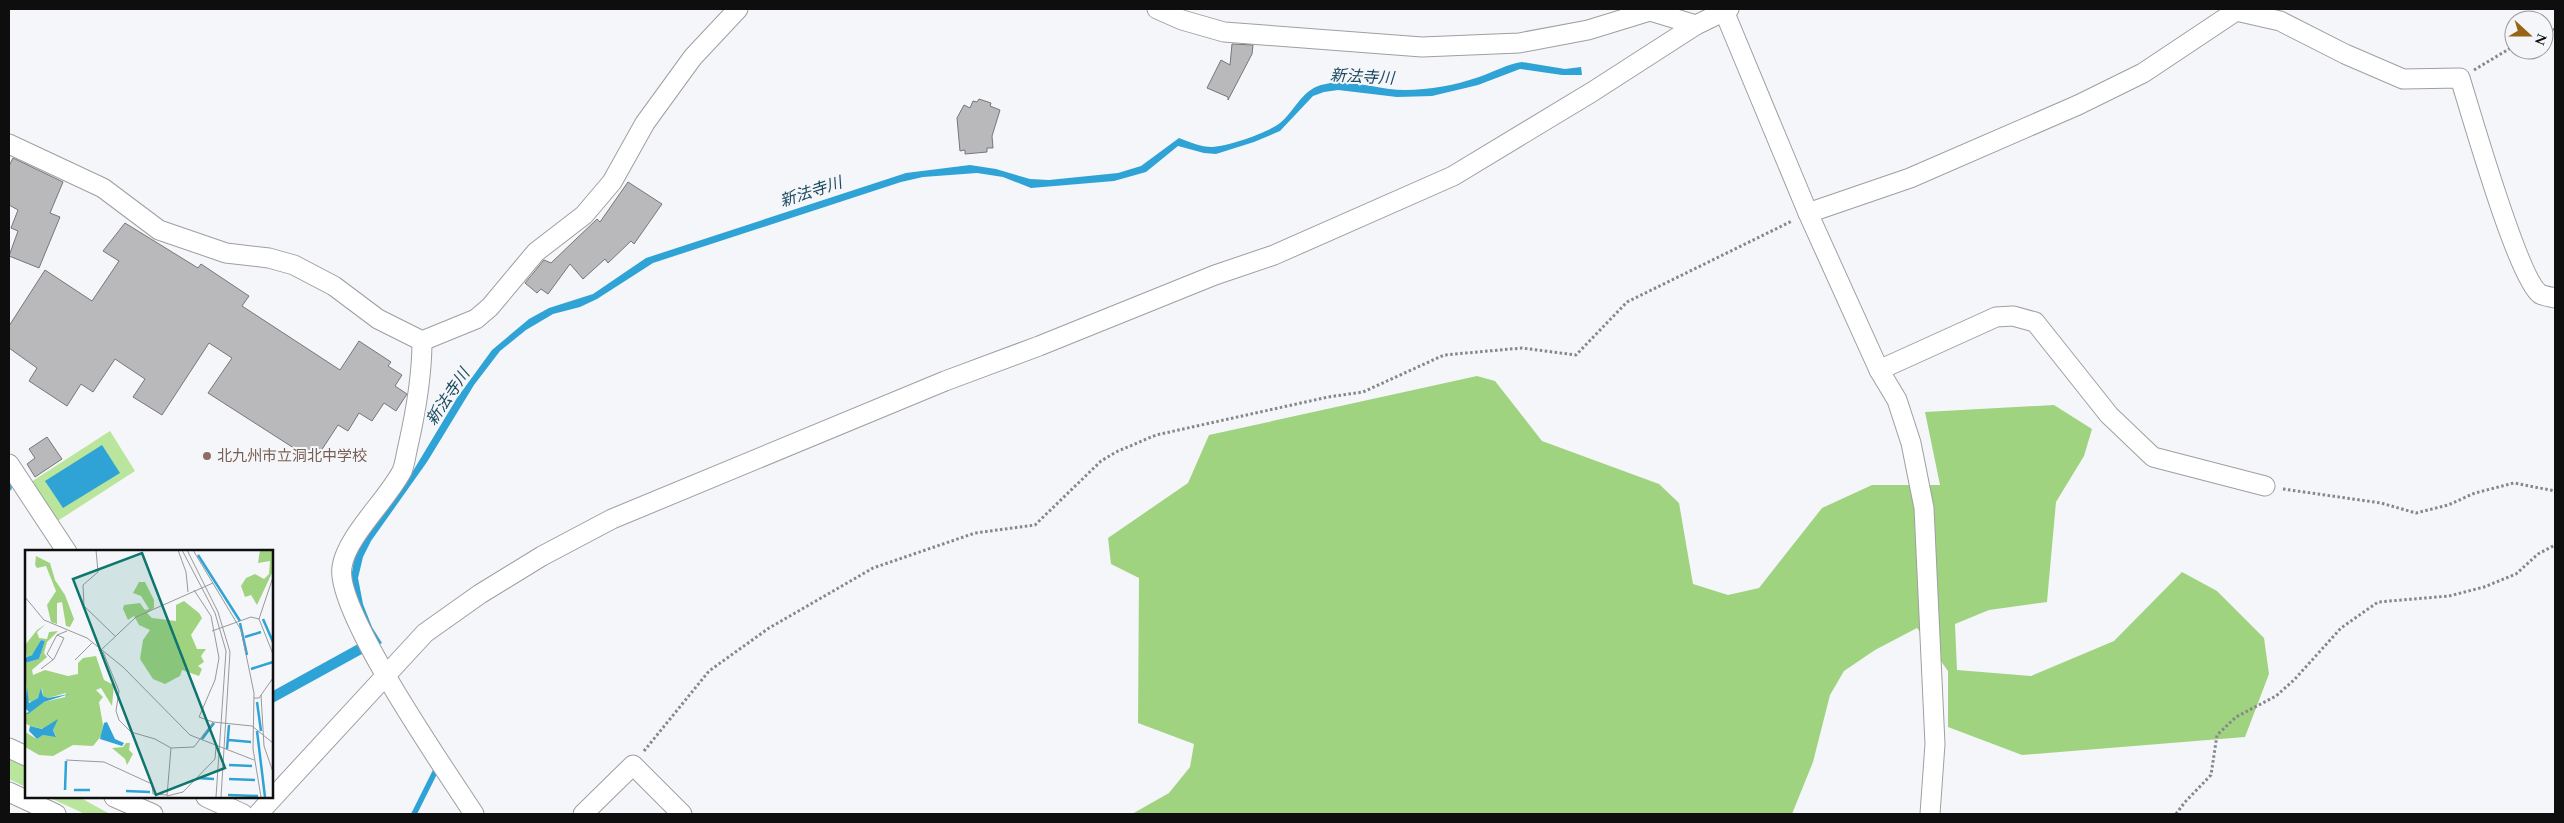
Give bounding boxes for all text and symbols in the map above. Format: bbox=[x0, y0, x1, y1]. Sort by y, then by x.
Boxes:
north arrow bbox=[2504, 10, 2554, 60]
text: N bbox=[2529, 30, 2553, 49]
water label: 新法寺川 bbox=[1329, 63, 1397, 91]
water label: 新法寺川 bbox=[777, 170, 847, 213]
water label: 新法寺川 bbox=[420, 362, 477, 430]
place label: 北九州市立洞北中学校 bbox=[217, 445, 367, 468]
marker: 北九州市立洞北中学校 bbox=[201, 450, 213, 462]
inset map bbox=[25, 550, 272, 798]

